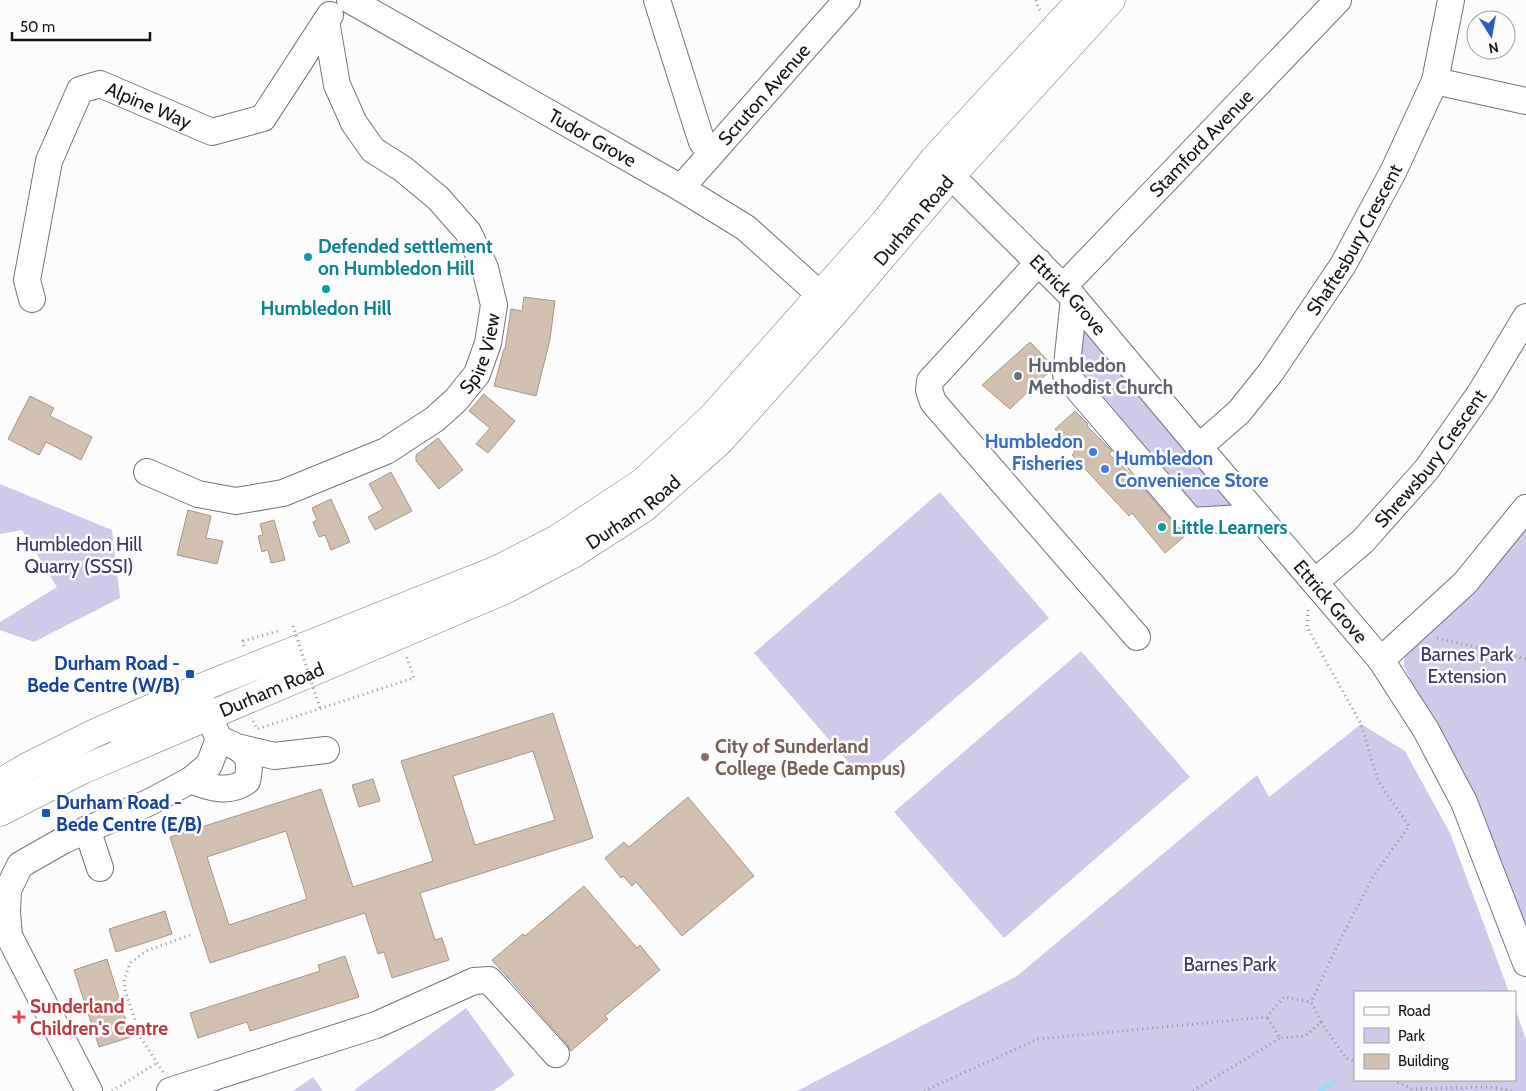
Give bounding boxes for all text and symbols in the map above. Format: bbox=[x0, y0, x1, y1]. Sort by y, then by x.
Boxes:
scale bar bbox=[12, 10, 150, 42]
north arrow bbox=[1466, 10, 1516, 60]
text: 50 m bbox=[20, 18, 55, 36]
text: N bbox=[1487, 38, 1500, 58]
street label: Scruton Avenue bbox=[713, 39, 815, 150]
street label: Alpine Way bbox=[102, 77, 195, 134]
street label: Stamford Avenue bbox=[1144, 85, 1258, 202]
street label: Tudor Grove bbox=[544, 104, 641, 172]
street label: Shaftesbury Crescent bbox=[1302, 160, 1407, 320]
street label: Durham Road bbox=[869, 171, 958, 271]
place label: Defended settlement on Humbledon Hill bbox=[318, 235, 493, 280]
street label: Ettrick Grove bbox=[1025, 250, 1111, 340]
marker: Defended settlement on Humbledon Hill bbox=[302, 251, 314, 263]
marker: Humbledon Hill bbox=[320, 283, 332, 295]
place label: Humbledon Hill bbox=[261, 297, 391, 320]
street label: Spire View bbox=[455, 311, 505, 399]
place label: Humbledon Methodist Church bbox=[1028, 354, 1173, 399]
marker: Humbledon Methodist Church bbox=[1012, 370, 1024, 382]
street label: Shrewsbury Crescent bbox=[1370, 384, 1492, 532]
place label: Humbledon Fisheries bbox=[985, 430, 1083, 475]
marker: Humbledon Fisheries bbox=[1087, 446, 1099, 458]
place label: Humbledon Convenience Store bbox=[1115, 447, 1269, 492]
marker: Humbledon Convenience Store bbox=[1099, 463, 1111, 475]
street label: Durham Road bbox=[582, 470, 685, 555]
place label: Little Learners bbox=[1172, 516, 1288, 539]
marker: Little Learners bbox=[1156, 521, 1168, 533]
park label: Humbledon Hill Quarry (SSSI) bbox=[16, 533, 143, 578]
street label: Ettrick Grove bbox=[1289, 555, 1373, 648]
park label: Barnes Park Extension bbox=[1420, 643, 1514, 688]
place label: Durham Road - Bede Centre (W/B) bbox=[27, 652, 180, 697]
street label: Durham Road bbox=[216, 657, 327, 722]
marker: Durham Road - Bede Centre (W/B) bbox=[184, 668, 196, 680]
place label: City of Sunderland College (Bede Campus) bbox=[715, 735, 906, 780]
marker: City of Sunderland College (Bede Campus) bbox=[699, 751, 711, 763]
place label: Durham Road - Bede Centre (E/B) bbox=[56, 791, 202, 836]
marker: Durham Road - Bede Centre (E/B) bbox=[40, 807, 52, 819]
park label: Barnes Park bbox=[1183, 953, 1277, 976]
legend bbox=[1354, 991, 1516, 1081]
place label: Sunderland Children's Centre bbox=[30, 995, 168, 1040]
text: Road bbox=[1398, 1002, 1431, 1020]
marker: Sunderland Children's Centre bbox=[12, 1010, 26, 1024]
text: Park bbox=[1398, 1027, 1425, 1045]
text: Building bbox=[1398, 1052, 1449, 1070]

